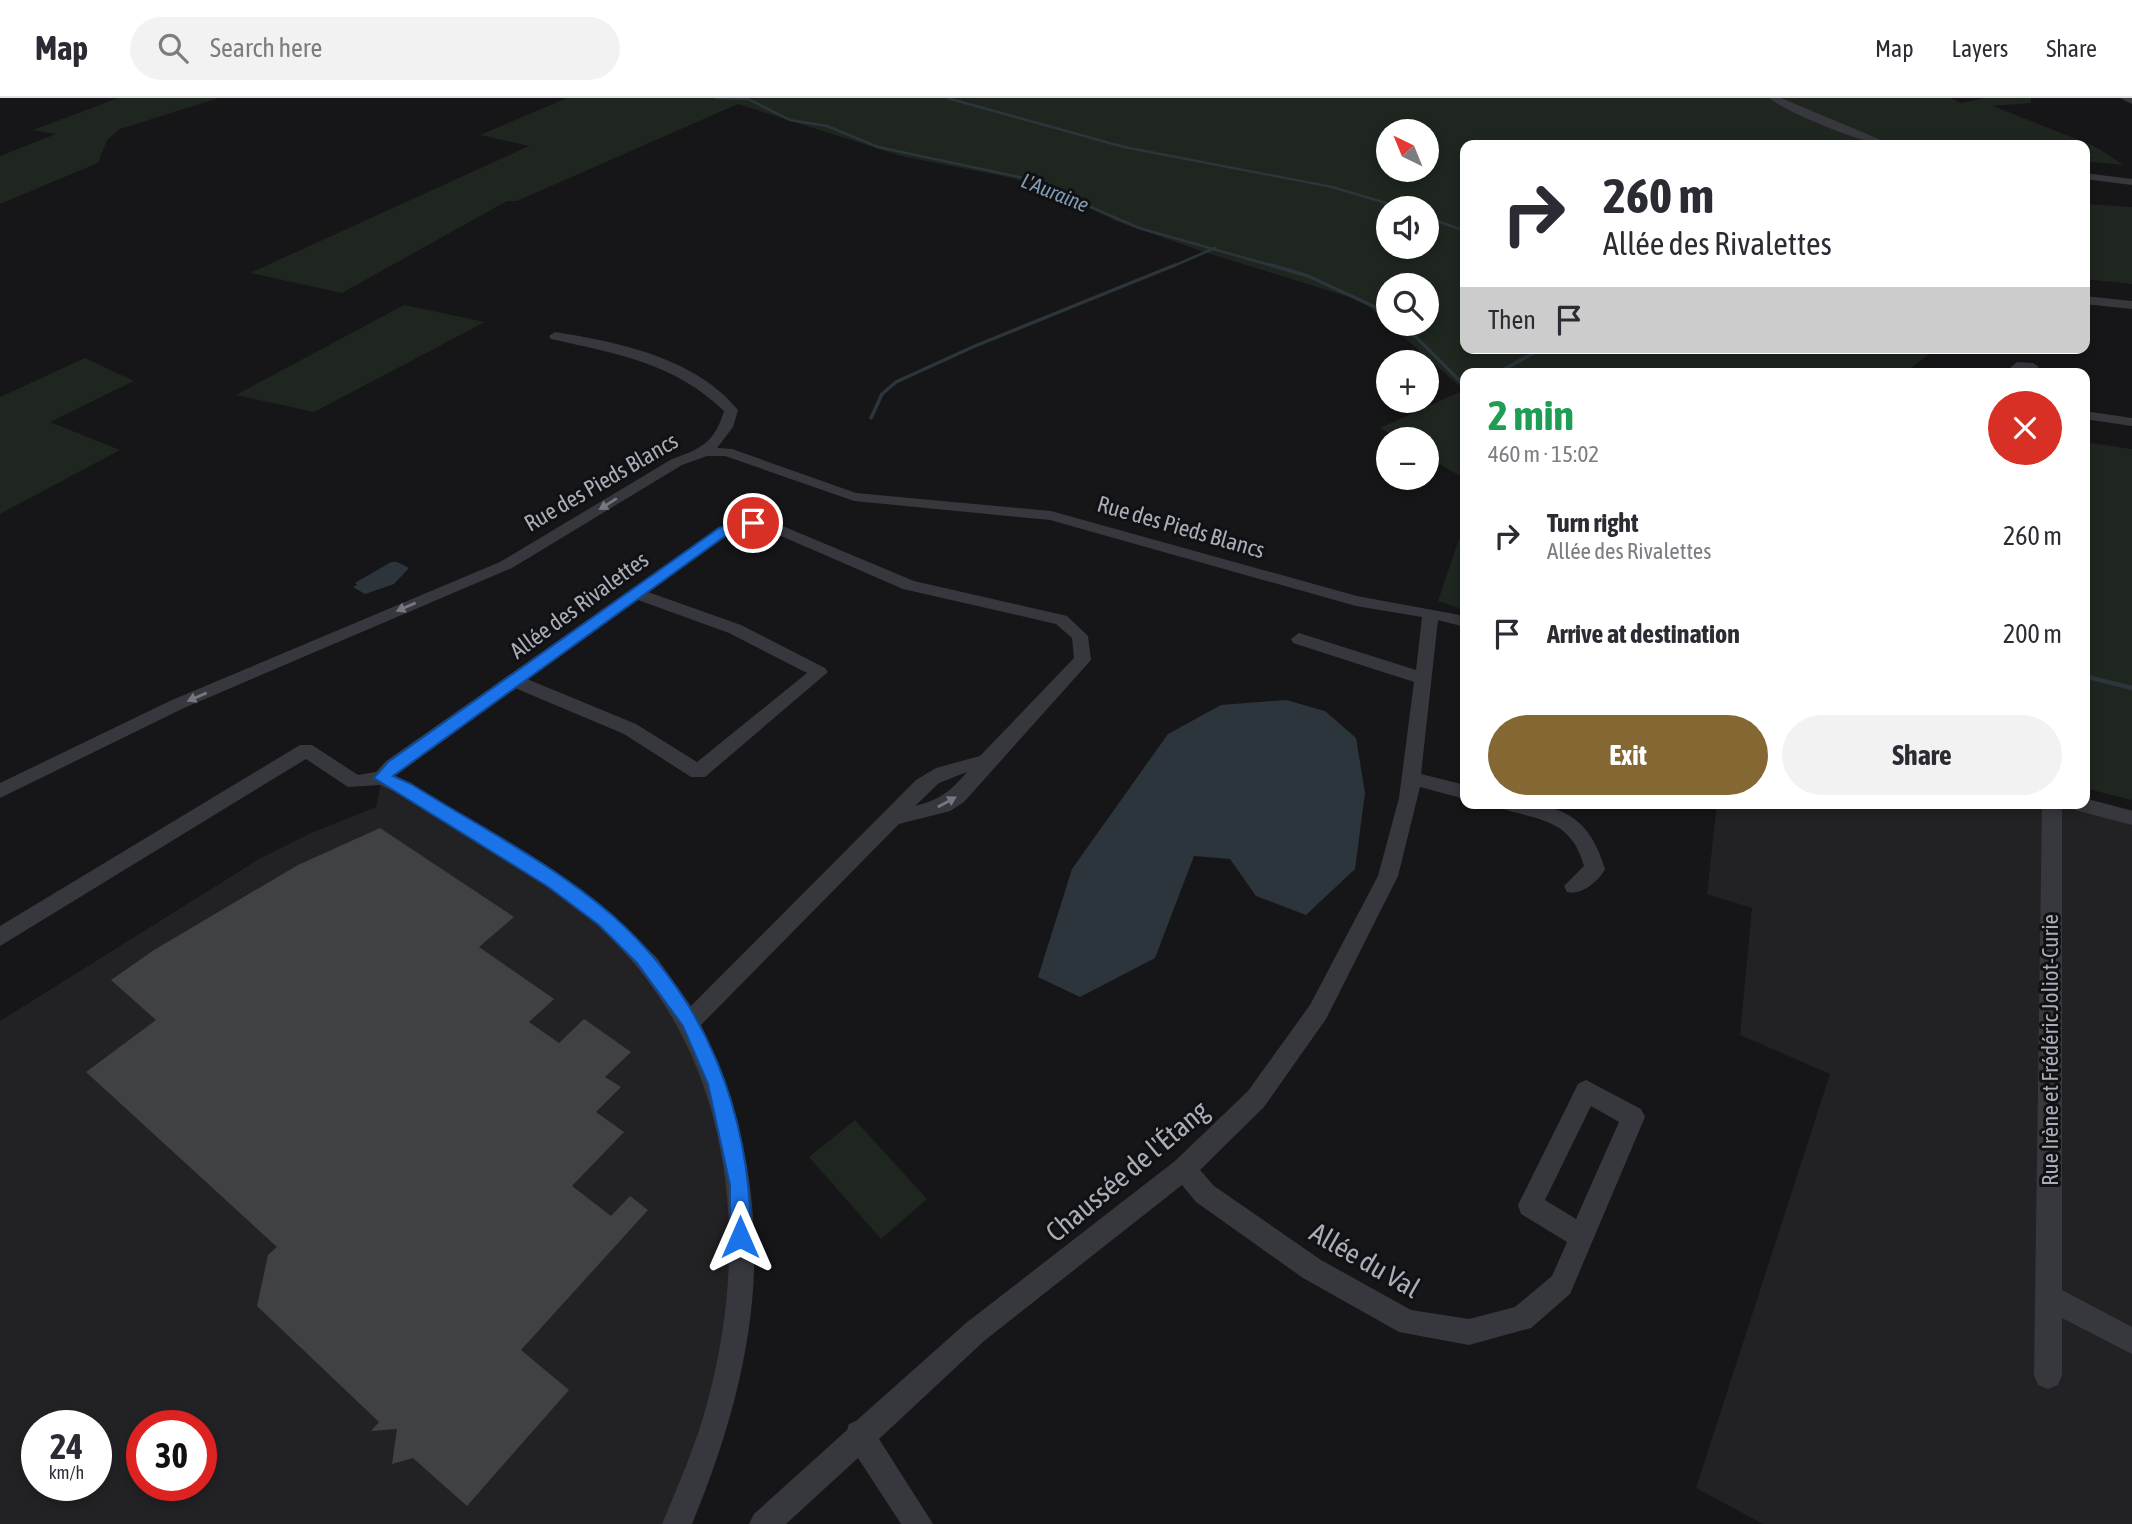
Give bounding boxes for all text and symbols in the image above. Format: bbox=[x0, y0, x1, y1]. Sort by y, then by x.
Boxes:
search box bbox=[130, 17, 620, 80]
text: Map bbox=[35, 29, 88, 67]
icon: search bbox=[154, 29, 192, 67]
text: Search here bbox=[210, 33, 322, 63]
text: Map bbox=[1875, 35, 1914, 62]
text: Layers bbox=[1952, 35, 2008, 62]
text: Share bbox=[2046, 35, 2097, 62]
north arrow bbox=[1376, 119, 1438, 182]
map controls bbox=[1376, 119, 1439, 490]
text: 260 m bbox=[1603, 167, 1714, 223]
water label: L'Auraine bbox=[1018, 168, 1093, 216]
icon: right bbox=[1488, 168, 1579, 259]
button: sound bbox=[1376, 196, 1439, 259]
text: Allée des Rivalettes bbox=[1603, 225, 1832, 262]
button: search bbox=[1376, 273, 1439, 336]
icon: arrive bbox=[1550, 301, 1588, 339]
text: Then bbox=[1488, 305, 1536, 335]
button: + bbox=[1376, 350, 1439, 413]
text: 2 min bbox=[1488, 391, 1574, 439]
button: close bbox=[1988, 391, 2062, 465]
button: − bbox=[1376, 427, 1439, 490]
street label: Rue des Pieds Blancs bbox=[520, 428, 682, 536]
text: 460 m · 15:02 bbox=[1488, 441, 1599, 467]
street label: Rue des Pieds Blancs bbox=[1094, 491, 1268, 563]
pin bbox=[723, 493, 783, 553]
one-way arrow bbox=[598, 497, 617, 510]
icon: arrive bbox=[734, 504, 772, 542]
text: Turn right bbox=[1547, 508, 1638, 538]
icon: right bbox=[1488, 517, 1526, 555]
text: 260 m bbox=[2003, 521, 2062, 551]
text: Allée des Rivalettes bbox=[1547, 538, 1711, 564]
street label: Allée des Rivalettes bbox=[505, 546, 653, 664]
one-way arrow bbox=[395, 602, 416, 613]
icon: arrive bbox=[1488, 615, 1526, 653]
text: Arrive at destination bbox=[1547, 619, 1740, 649]
text: 200 m bbox=[2003, 619, 2062, 649]
one-way arrow bbox=[186, 691, 207, 702]
button: Exit bbox=[1488, 715, 1768, 795]
button: Share bbox=[1782, 715, 2062, 795]
one-way arrow bbox=[937, 796, 956, 808]
street label: Rue Irène et Frédéric Joliot-Curie bbox=[2037, 914, 2063, 1186]
street label: Chaussée de l'Étang bbox=[1039, 1094, 1215, 1248]
position arrow bbox=[703, 1200, 777, 1274]
street label: Allée du Val bbox=[1304, 1216, 1426, 1304]
speed limit sign: 30 bbox=[126, 1410, 217, 1501]
text: 24 bbox=[50, 1426, 83, 1466]
text: km/h bbox=[49, 1462, 84, 1483]

